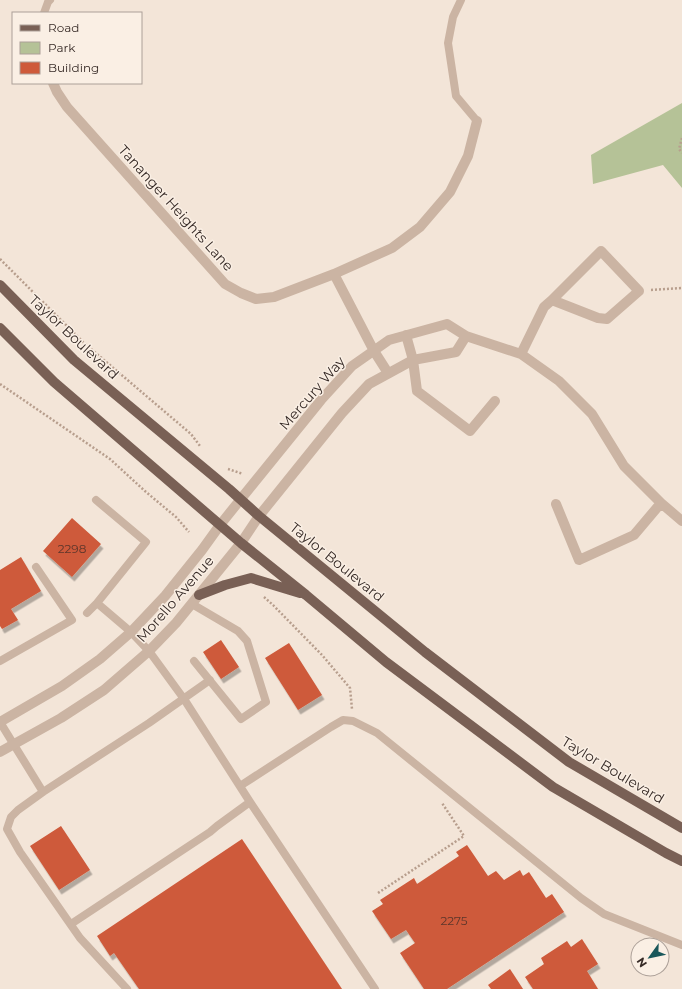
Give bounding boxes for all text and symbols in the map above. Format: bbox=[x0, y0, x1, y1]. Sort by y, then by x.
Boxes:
legend bbox=[12, 12, 142, 84]
text: Road bbox=[48, 20, 79, 35]
text: Park bbox=[48, 40, 76, 55]
text: Building bbox=[48, 60, 99, 75]
street label: Tananger Heights Lane bbox=[115, 141, 237, 275]
street label: Taylor Boulevard bbox=[25, 291, 123, 383]
street label: Mercury Way bbox=[275, 352, 349, 434]
street label: Taylor Boulevard bbox=[286, 518, 388, 606]
house number: 2298 bbox=[58, 541, 87, 556]
street label: Morello Avenue bbox=[132, 552, 218, 646]
street label: Taylor Boulevard bbox=[558, 732, 668, 808]
house number: 2275 bbox=[440, 913, 468, 928]
north arrow bbox=[630, 937, 670, 977]
text: N bbox=[633, 955, 650, 970]

